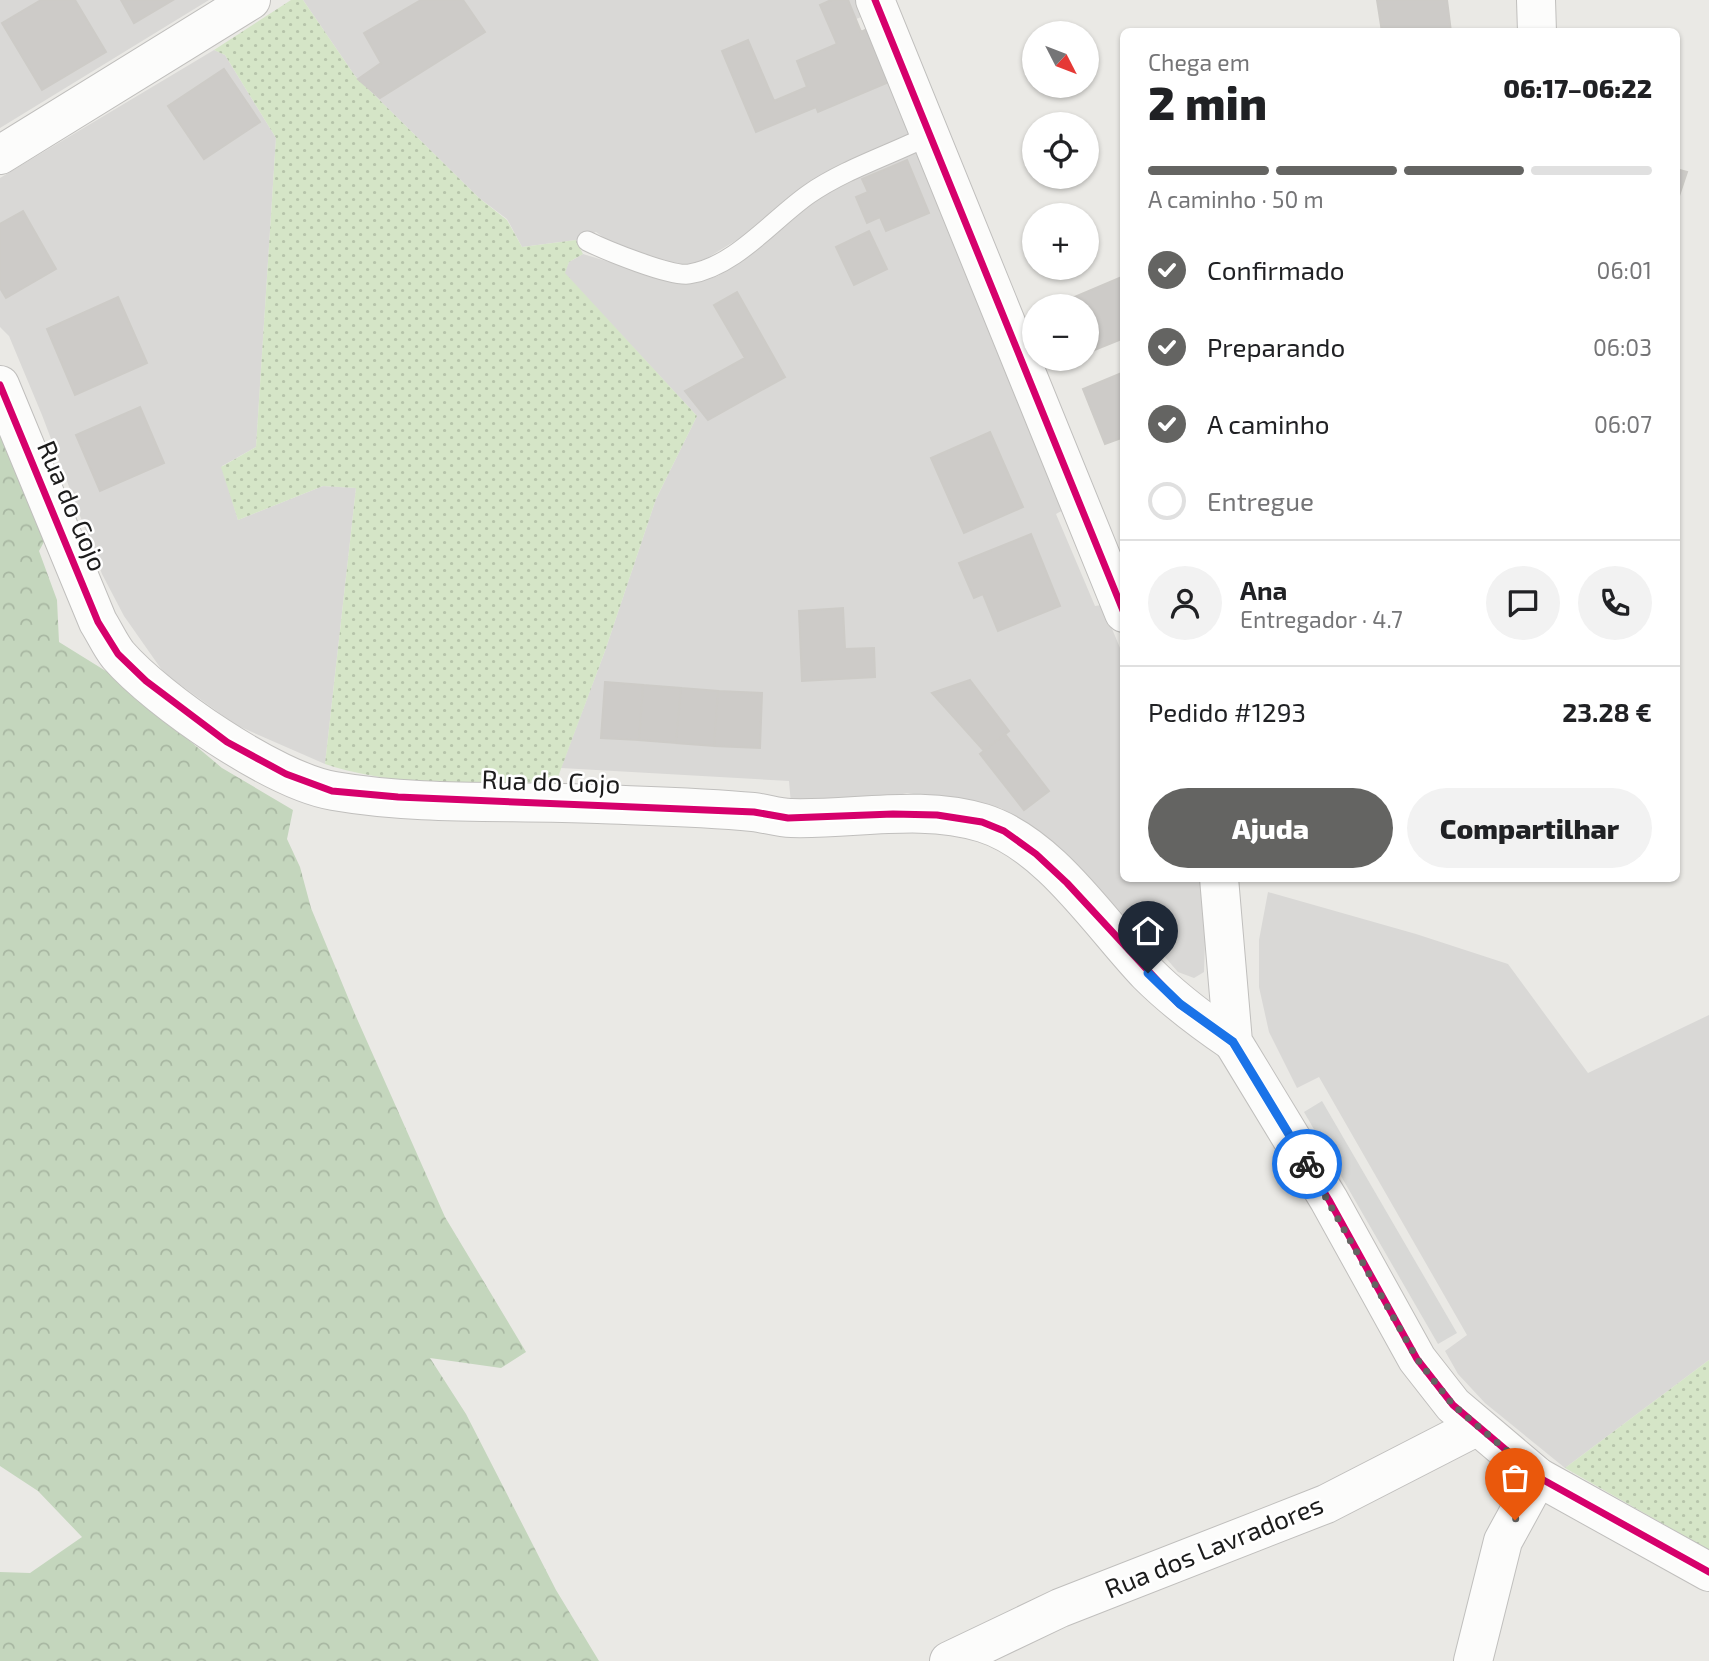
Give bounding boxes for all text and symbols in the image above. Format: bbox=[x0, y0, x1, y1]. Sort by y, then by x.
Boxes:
north arrow bbox=[1022, 21, 1099, 98]
map controls bbox=[1022, 21, 1099, 371]
text: Chega em bbox=[1148, 48, 1250, 76]
text: 06:17–06:22 bbox=[1503, 72, 1652, 103]
text: 2 min bbox=[1148, 74, 1267, 129]
button: locate bbox=[1022, 112, 1099, 189]
text: A caminho · 50 m bbox=[1148, 185, 1324, 213]
button: + bbox=[1022, 203, 1099, 280]
icon: check bbox=[1148, 251, 1186, 289]
text: Confirmado bbox=[1207, 254, 1345, 285]
text: 06:01 bbox=[1597, 256, 1652, 284]
button: − bbox=[1022, 294, 1099, 371]
icon: check bbox=[1148, 328, 1186, 366]
text: Preparando bbox=[1207, 331, 1345, 362]
text: 06:03 bbox=[1593, 333, 1652, 361]
icon: check bbox=[1148, 405, 1186, 443]
text: A caminho bbox=[1207, 408, 1330, 439]
text: 06:07 bbox=[1594, 410, 1652, 438]
street label: Rua do Gojo bbox=[32, 435, 115, 575]
text: Entregue bbox=[1207, 485, 1314, 516]
button: person bbox=[1148, 566, 1222, 640]
button: chat bbox=[1486, 566, 1560, 640]
button: phone bbox=[1578, 566, 1652, 640]
text: Ana bbox=[1240, 574, 1287, 605]
text: Entregador · 4.7 bbox=[1240, 605, 1403, 633]
text: Pedido #1293 bbox=[1148, 696, 1306, 727]
text: 23.28 € bbox=[1562, 696, 1652, 727]
street label: Rua do Gojo bbox=[481, 763, 621, 798]
button: Ajuda bbox=[1148, 788, 1393, 868]
button: Compartilhar bbox=[1407, 788, 1652, 868]
pin bbox=[1118, 901, 1178, 973]
icon: home bbox=[1129, 912, 1167, 950]
courier bbox=[1272, 1129, 1342, 1199]
icon: bike bbox=[1288, 1145, 1326, 1183]
pin bbox=[1485, 1448, 1545, 1520]
icon: bag bbox=[1496, 1459, 1534, 1497]
street label: Rua dos Lavradores bbox=[1100, 1488, 1327, 1604]

